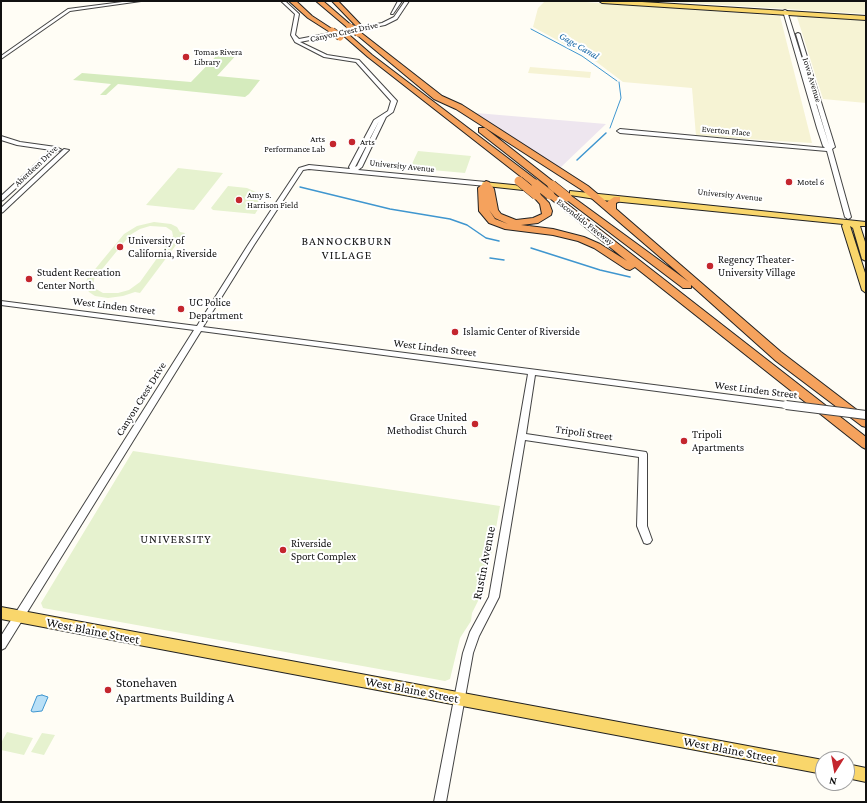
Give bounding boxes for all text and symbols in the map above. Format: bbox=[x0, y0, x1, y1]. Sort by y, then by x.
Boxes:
street label: Canyon Crest Drive bbox=[309, 20, 379, 44]
water label: Gage Canal bbox=[557, 30, 601, 62]
place label: Tomas Rivera Library bbox=[194, 47, 242, 68]
marker: Tomas Rivera Library bbox=[181, 52, 191, 62]
street label: Iowa Avenue bbox=[800, 56, 824, 104]
street label: Everton Place bbox=[701, 124, 751, 138]
place label: Arts Performance Lab bbox=[264, 134, 325, 155]
marker: Arts bbox=[347, 137, 357, 147]
place label: Arts bbox=[360, 137, 375, 147]
marker: Arts Performance Lab bbox=[328, 139, 338, 149]
street label: Aberdeen Drive bbox=[12, 143, 60, 189]
street label: University Avenue bbox=[369, 157, 435, 175]
marker: Motel 6 bbox=[784, 177, 794, 187]
place label: Motel 6 bbox=[797, 177, 824, 187]
street label: University Avenue bbox=[697, 186, 763, 204]
place label: Amy S. Harrison Field bbox=[247, 190, 298, 211]
marker: Amy S. Harrison Field bbox=[234, 195, 244, 205]
street label: Escondido Freeway bbox=[554, 196, 616, 248]
place label: University of California, Riverside bbox=[128, 234, 217, 260]
district label: BANNOCKBURN VILLAGE bbox=[301, 234, 393, 262]
marker: University of California, Riverside bbox=[115, 242, 125, 252]
place label: Regency Theater- University Village bbox=[718, 253, 795, 279]
marker: Regency Theater- University Village bbox=[705, 261, 715, 271]
place label: Student Recreation Center North bbox=[37, 266, 121, 292]
marker: Student Recreation Center North bbox=[24, 274, 34, 284]
street label: West Linden Street bbox=[72, 294, 156, 318]
place label: UC Police Department bbox=[189, 296, 243, 322]
marker: UC Police Department bbox=[176, 304, 186, 314]
place label: Islamic Center of Riverside bbox=[463, 325, 580, 339]
marker: Islamic Center of Riverside bbox=[450, 327, 460, 337]
street label: West Linden Street bbox=[393, 336, 477, 360]
street label: Canyon Crest Drive bbox=[113, 360, 169, 438]
street label: West Linden Street bbox=[714, 378, 798, 402]
place label: Grace United Methodist Church bbox=[387, 411, 467, 437]
marker: Grace United Methodist Church bbox=[470, 419, 480, 429]
street label: Tripoli Street bbox=[555, 422, 613, 444]
place label: Tripoli Apartments bbox=[692, 428, 744, 454]
marker: Tripoli Apartments bbox=[679, 436, 689, 446]
street label: Rustin Avenue bbox=[469, 525, 499, 601]
district label: UNIVERSITY bbox=[140, 532, 212, 546]
place label: Riverside Sport Complex bbox=[291, 537, 356, 563]
marker: Riverside Sport Complex bbox=[278, 545, 288, 555]
street label: West Blaine Street bbox=[45, 614, 141, 648]
street label: West Blaine Street bbox=[364, 673, 460, 707]
place label: Stonehaven Apartments Building A bbox=[116, 675, 234, 706]
marker: Stonehaven Apartments Building A bbox=[103, 685, 113, 695]
street label: West Blaine Street bbox=[682, 733, 778, 767]
north arrow bbox=[815, 751, 855, 791]
text: N bbox=[828, 775, 838, 788]

